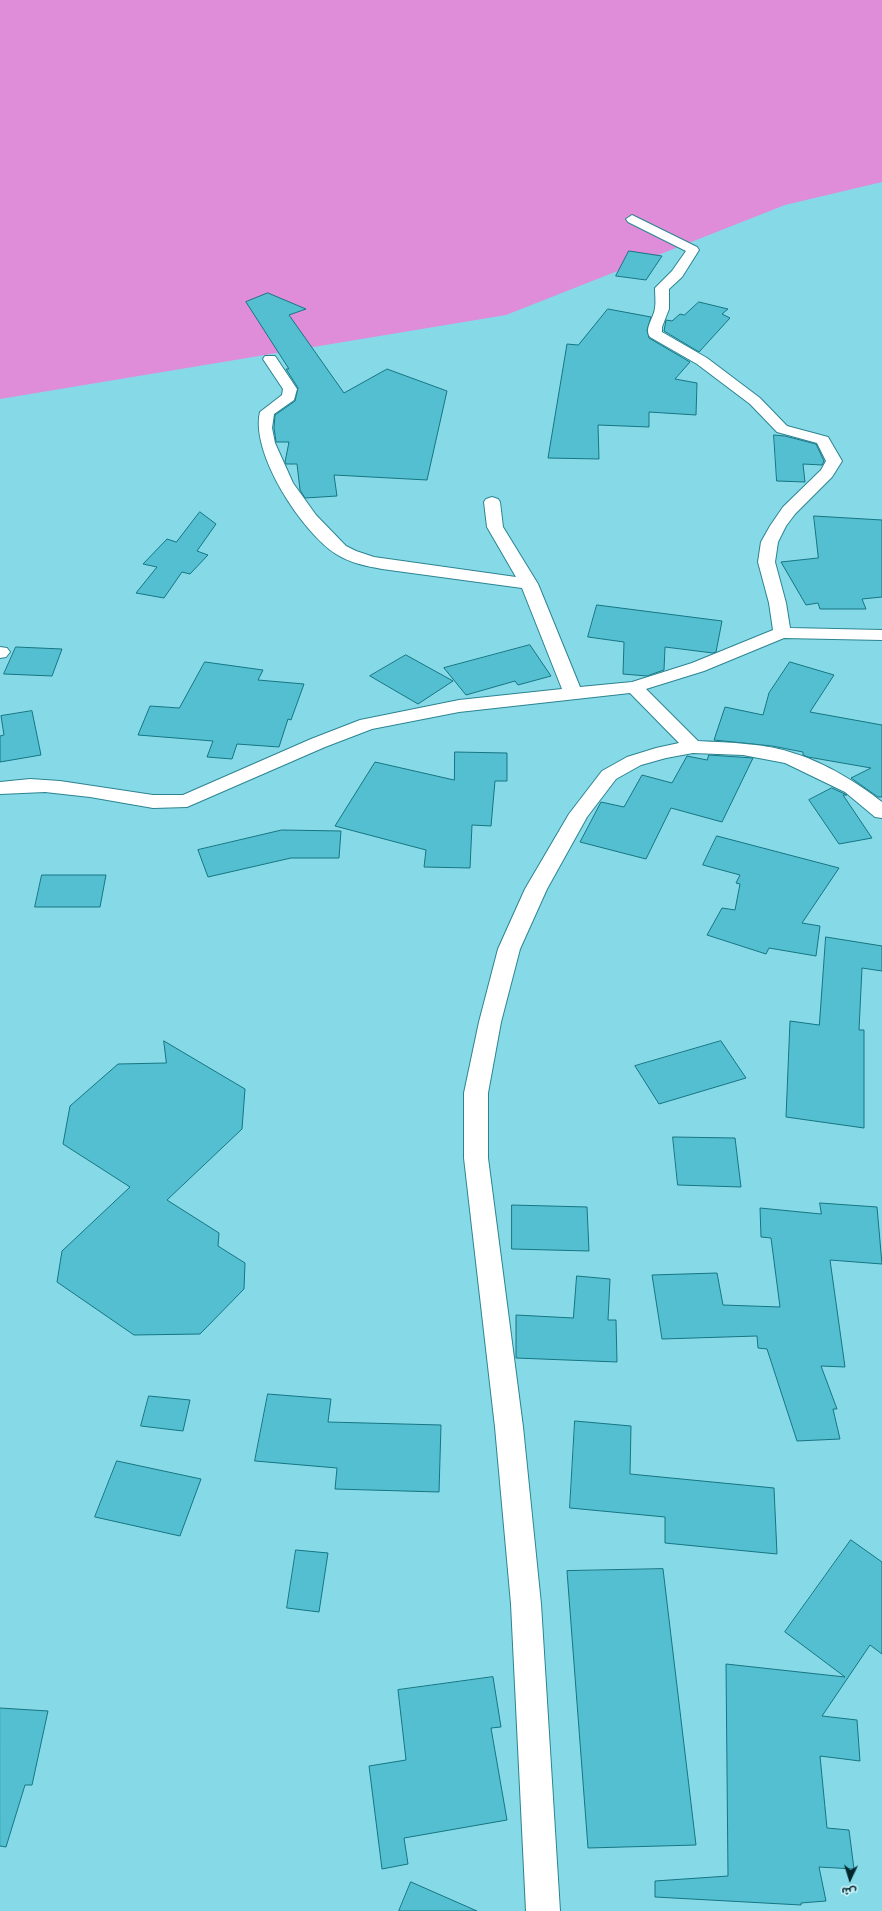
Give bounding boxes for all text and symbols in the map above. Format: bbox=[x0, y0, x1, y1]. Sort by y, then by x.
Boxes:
north arrow bbox=[830, 1859, 870, 1899]
text: ش bbox=[841, 1884, 857, 1898]

